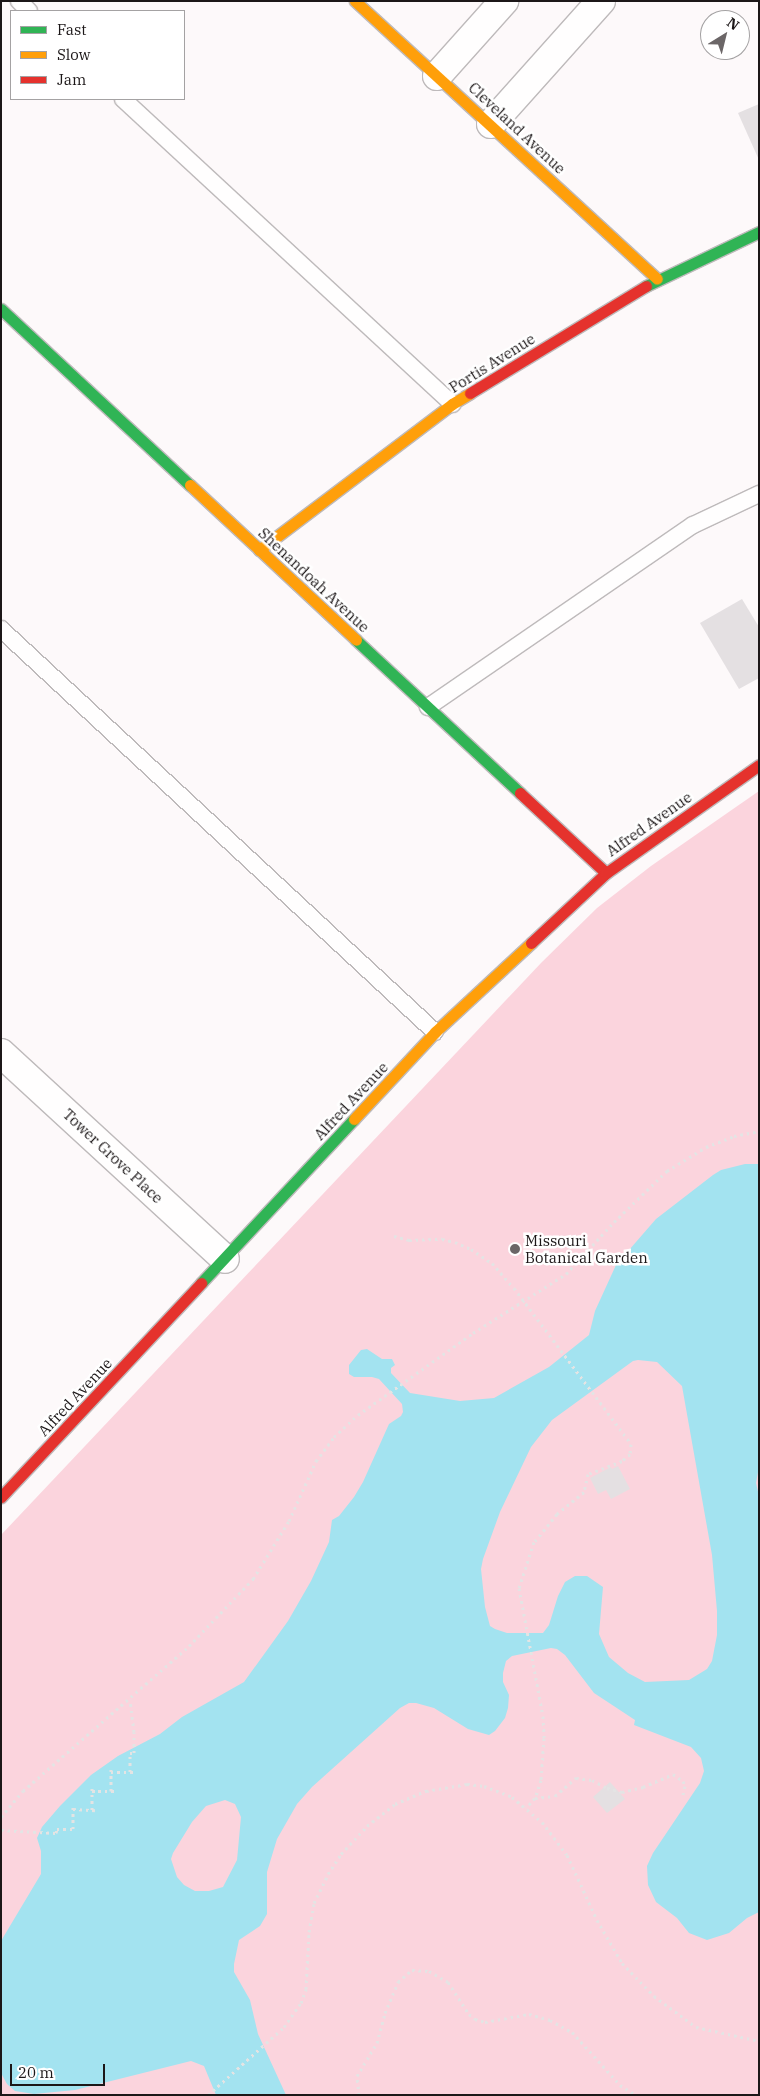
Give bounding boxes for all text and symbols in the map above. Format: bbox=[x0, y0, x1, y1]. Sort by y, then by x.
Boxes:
legend bbox=[10, 10, 185, 100]
north arrow bbox=[700, 10, 750, 60]
text: N bbox=[723, 13, 743, 34]
text: Fast bbox=[57, 20, 87, 39]
text: Slow bbox=[57, 45, 90, 64]
text: Jam bbox=[57, 70, 86, 89]
street label: Cleveland Avenue bbox=[465, 79, 569, 177]
street label: Portis Avenue bbox=[446, 329, 538, 397]
street label: Shenandoah Avenue bbox=[255, 524, 373, 636]
street label: Alfred Avenue bbox=[603, 788, 695, 860]
street label: Alfred Avenue bbox=[310, 1058, 392, 1144]
street label: Tower Grove Place bbox=[59, 1105, 167, 1207]
place label: Missouri Botanical Garden bbox=[525, 1231, 648, 1266]
marker: Missouri Botanical Garden bbox=[509, 1243, 521, 1255]
street label: Alfred Avenue bbox=[34, 1354, 116, 1440]
scale bar bbox=[12, 2054, 108, 2086]
text: 20 m bbox=[18, 2063, 54, 2082]

